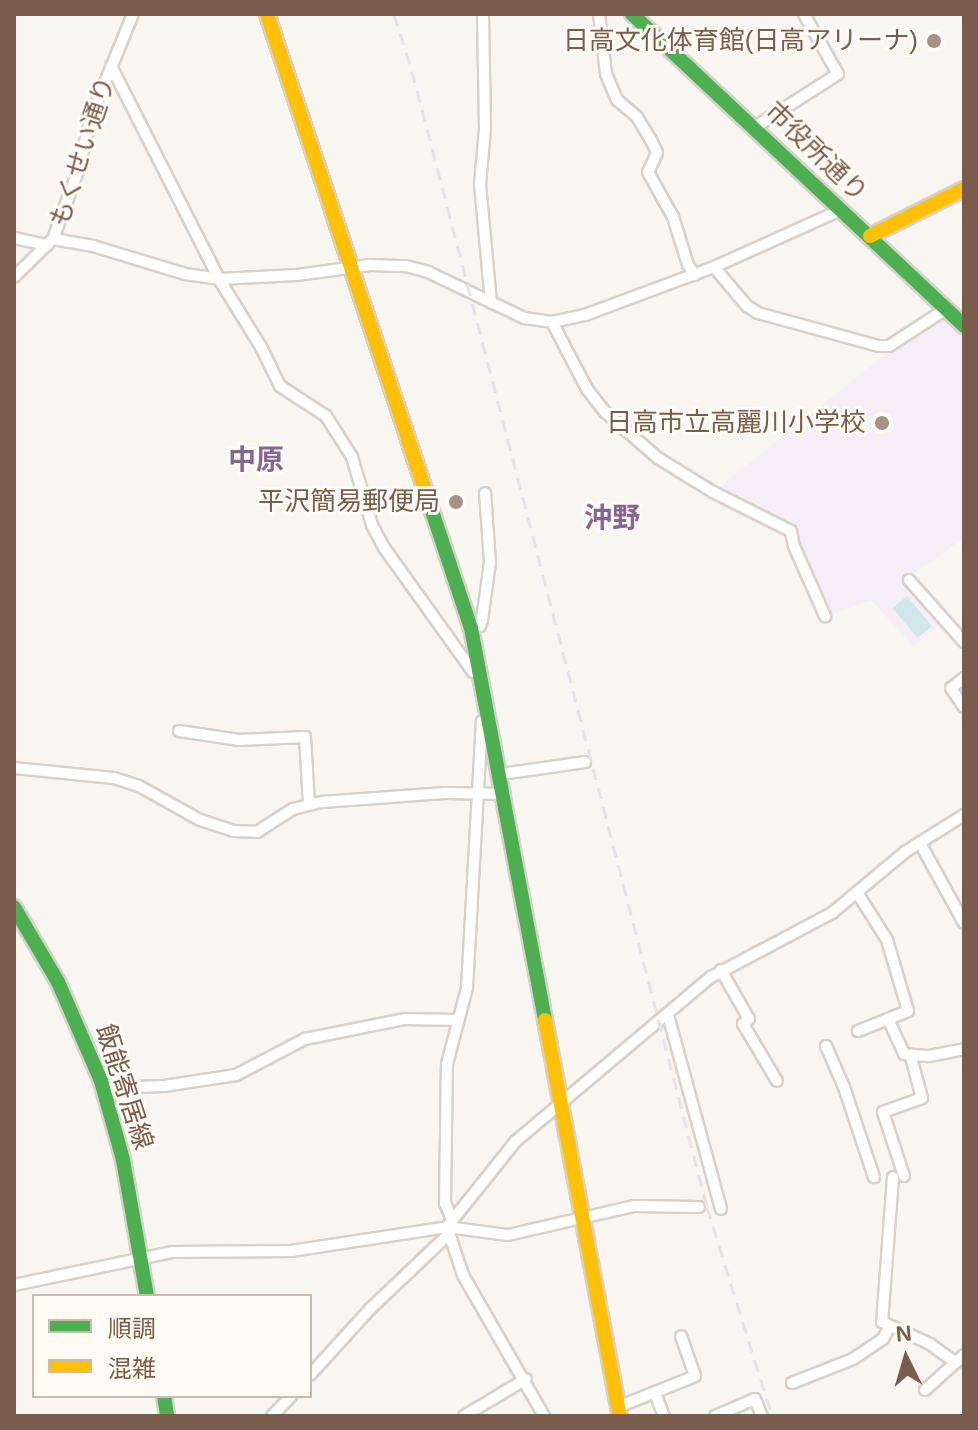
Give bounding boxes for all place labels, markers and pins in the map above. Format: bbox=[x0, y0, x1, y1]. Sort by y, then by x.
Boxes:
place label: 日高文化体育館(日高アリーナ) bbox=[563, 25, 918, 57]
marker: 日高文化体育館(日高アリーナ) bbox=[925, 32, 943, 50]
place label: 日高市立高麗川小学校 bbox=[606, 407, 866, 439]
marker: 日高市立高麗川小学校 bbox=[873, 414, 891, 432]
place label: 平沢簡易郵便局 bbox=[258, 486, 440, 518]
marker: 平沢簡易郵便局 bbox=[447, 493, 465, 511]

